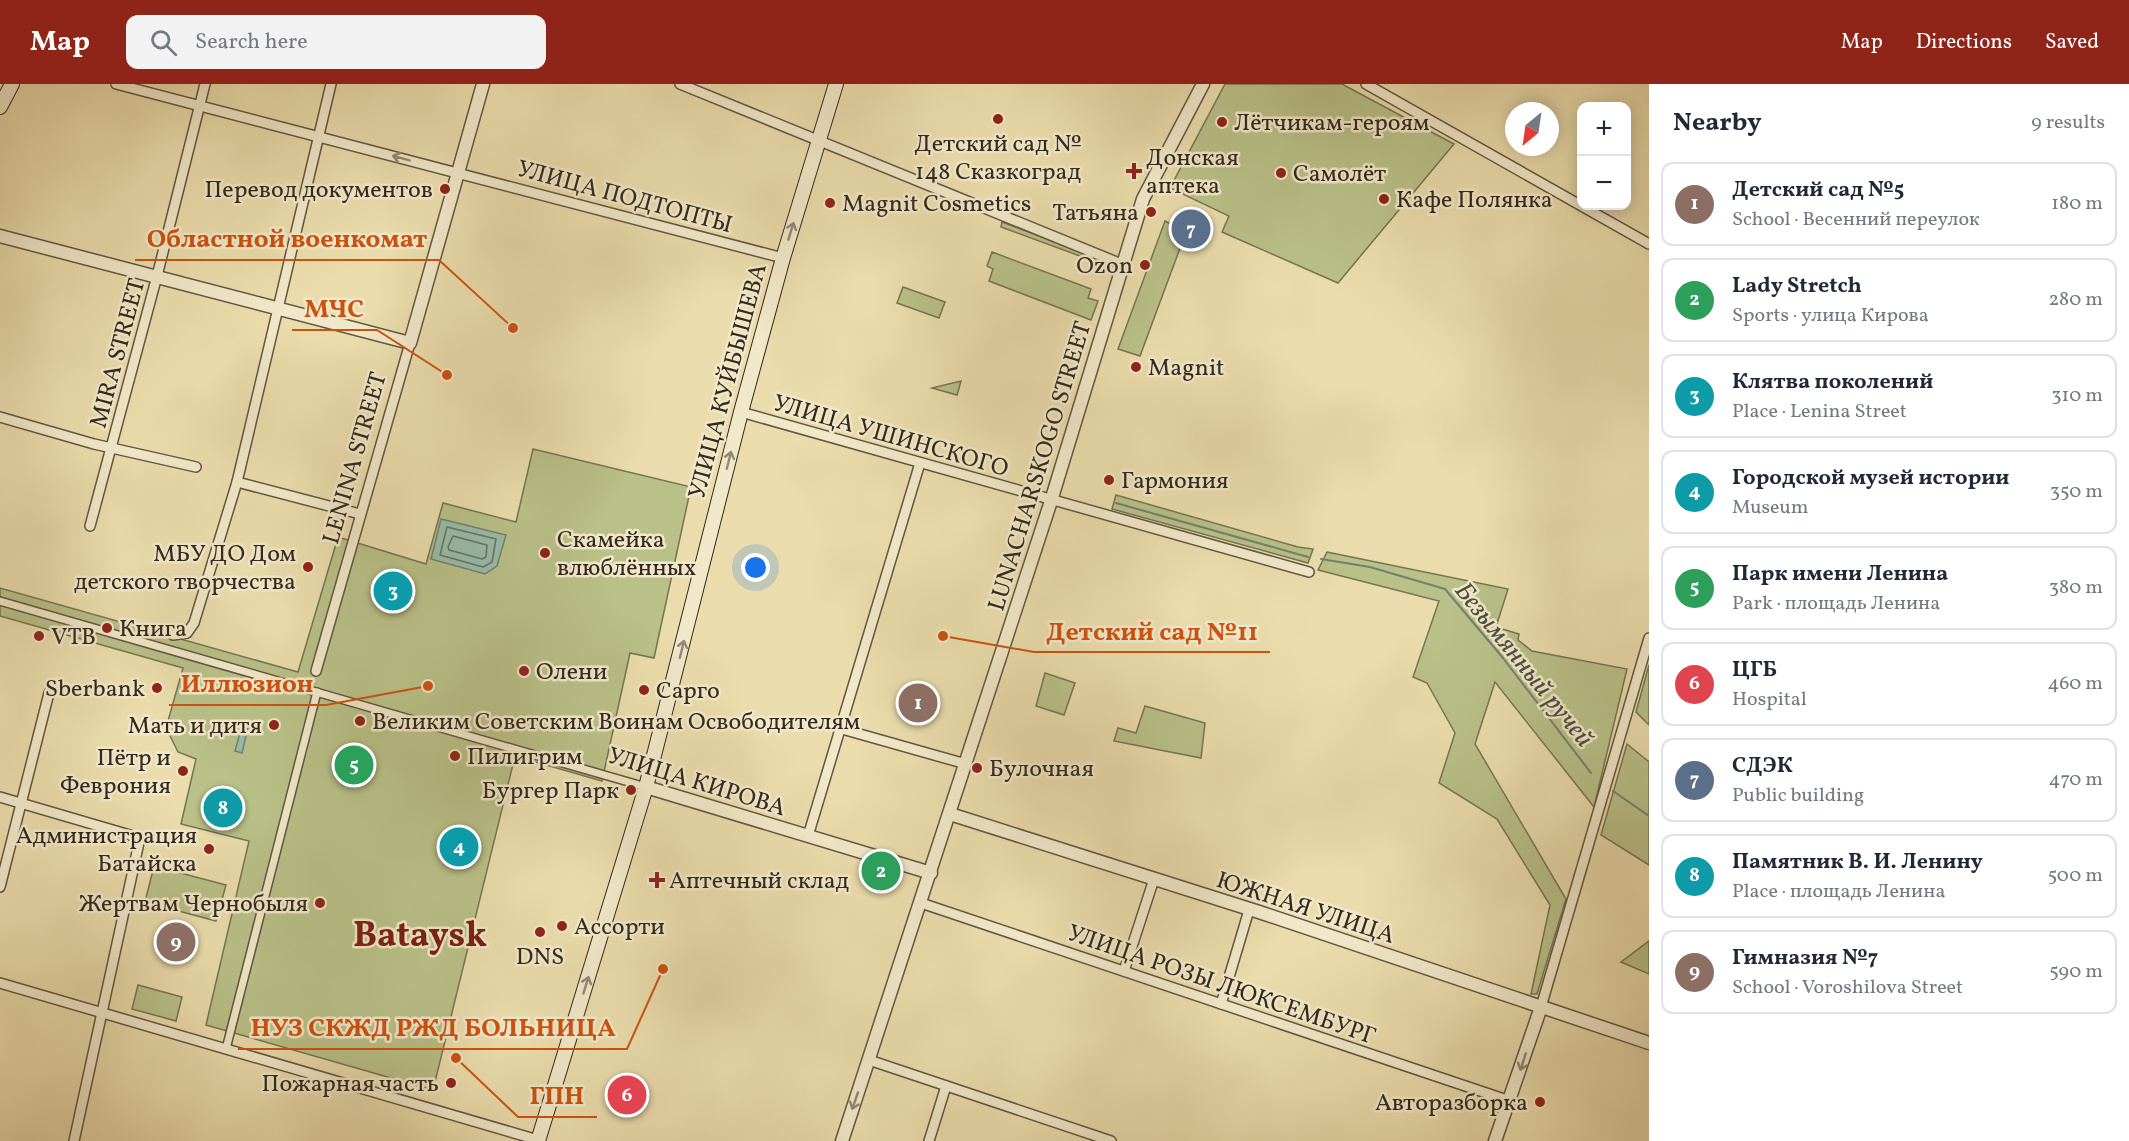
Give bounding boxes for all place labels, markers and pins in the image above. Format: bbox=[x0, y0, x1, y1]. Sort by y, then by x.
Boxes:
place label: Лётчикам-героям bbox=[1234, 107, 1429, 141]
marker: Детский сад № 148 Сказкоград bbox=[991, 112, 1005, 126]
marker: Лётчикам-героям bbox=[1215, 115, 1229, 129]
place label: Детский сад № 148 Сказкоград bbox=[914, 128, 1082, 190]
place label: Донская аптека bbox=[1146, 142, 1239, 204]
place label: Самолёт bbox=[1293, 158, 1386, 192]
marker: Донская аптека bbox=[1127, 164, 1141, 178]
marker: Самолёт bbox=[1274, 166, 1288, 180]
place label: Перевод документов bbox=[205, 174, 433, 208]
marker: Перевод документов bbox=[438, 182, 452, 196]
place label: Кафе Полянка bbox=[1396, 184, 1553, 218]
place label: Magnit Cosmetics bbox=[842, 188, 1031, 222]
marker: Кафе Полянка bbox=[1377, 192, 1391, 206]
marker: Magnit Cosmetics bbox=[823, 196, 837, 210]
place label: Татьяна bbox=[1052, 197, 1139, 231]
marker: Татьяна bbox=[1144, 205, 1158, 219]
pin: 7 bbox=[1172, 206, 1210, 252]
callout: Областной военкомат bbox=[135, 216, 439, 260]
place label: Ozon bbox=[1076, 250, 1133, 284]
marker: Ozon bbox=[1138, 258, 1152, 272]
callout: МЧС bbox=[292, 286, 377, 330]
place label: Magnit bbox=[1148, 352, 1225, 386]
marker: Magnit bbox=[1129, 360, 1143, 374]
place label: Гармония bbox=[1121, 465, 1229, 499]
marker: Гармония bbox=[1102, 473, 1116, 487]
place label: Скамейка влюблённых bbox=[557, 524, 696, 586]
place label: МБУ ДО Дом детского творчества bbox=[74, 538, 296, 600]
marker: Скамейка влюблённых bbox=[538, 546, 552, 560]
marker: МБУ ДО Дом детского творчества bbox=[301, 560, 315, 574]
pin: 3 bbox=[374, 568, 412, 614]
callout: Детский сад №11 bbox=[1034, 608, 1270, 652]
place label: Книга bbox=[119, 613, 187, 647]
place label: VTB bbox=[51, 621, 96, 655]
marker: Книга bbox=[100, 621, 114, 635]
marker: VTB bbox=[32, 629, 46, 643]
place label: Олени bbox=[536, 656, 607, 690]
callout: Иллюзион bbox=[169, 661, 326, 705]
marker: Олени bbox=[517, 664, 531, 678]
place label: Sberbank bbox=[45, 673, 145, 707]
place label: Сарго bbox=[656, 675, 720, 709]
pin: 1 bbox=[898, 680, 938, 726]
marker: Sberbank bbox=[150, 681, 164, 695]
marker: Сарго bbox=[637, 683, 651, 697]
place label: Великим Советским Воинам Освободителям bbox=[372, 706, 860, 740]
place label: Мать и дитя bbox=[128, 710, 262, 744]
marker: Великим Советским Воинам Освободителям bbox=[353, 714, 367, 728]
marker: Мать и дитя bbox=[267, 718, 281, 732]
place label: Пилигрим bbox=[467, 741, 582, 775]
place label: Пётр и Феврония bbox=[60, 742, 171, 804]
pin: 5 bbox=[334, 742, 374, 788]
marker: Пилигрим bbox=[448, 749, 462, 763]
place label: Булочная bbox=[989, 753, 1094, 787]
marker: Булочная bbox=[970, 761, 984, 775]
marker: Пётр и Феврония bbox=[176, 764, 190, 778]
place label: Бургер Парк bbox=[482, 775, 619, 809]
marker: Бургер Парк bbox=[624, 783, 638, 797]
pin: 8 bbox=[204, 786, 242, 830]
place label: Администрация Батайска bbox=[16, 820, 197, 882]
pin: 4 bbox=[440, 824, 478, 870]
marker: Администрация Батайска bbox=[202, 842, 216, 856]
pin: 2 bbox=[862, 848, 900, 894]
place label: Аптечный склад bbox=[669, 865, 850, 899]
marker: Аптечный склад bbox=[650, 873, 664, 887]
place label: Жертвам Чернобыля bbox=[79, 888, 308, 922]
marker: Жертвам Чернобыля bbox=[313, 896, 327, 910]
place label: Ассорти bbox=[574, 911, 665, 945]
marker: Ассорти bbox=[555, 919, 569, 933]
pin: 9 bbox=[156, 920, 195, 964]
marker: DNS bbox=[533, 925, 547, 939]
place label: DNS bbox=[516, 941, 564, 975]
callout: НУЗ СКЖД РЖД БОЛЬНИЦА bbox=[238, 1005, 627, 1049]
place label: Пожарная часть bbox=[262, 1068, 439, 1102]
pin: 6 bbox=[608, 1072, 646, 1118]
callout: ГПН bbox=[518, 1073, 597, 1117]
marker: Пожарная часть bbox=[444, 1076, 458, 1090]
place label: Авторазборка bbox=[1375, 1087, 1528, 1121]
marker: Авторазборка bbox=[1533, 1095, 1547, 1109]

